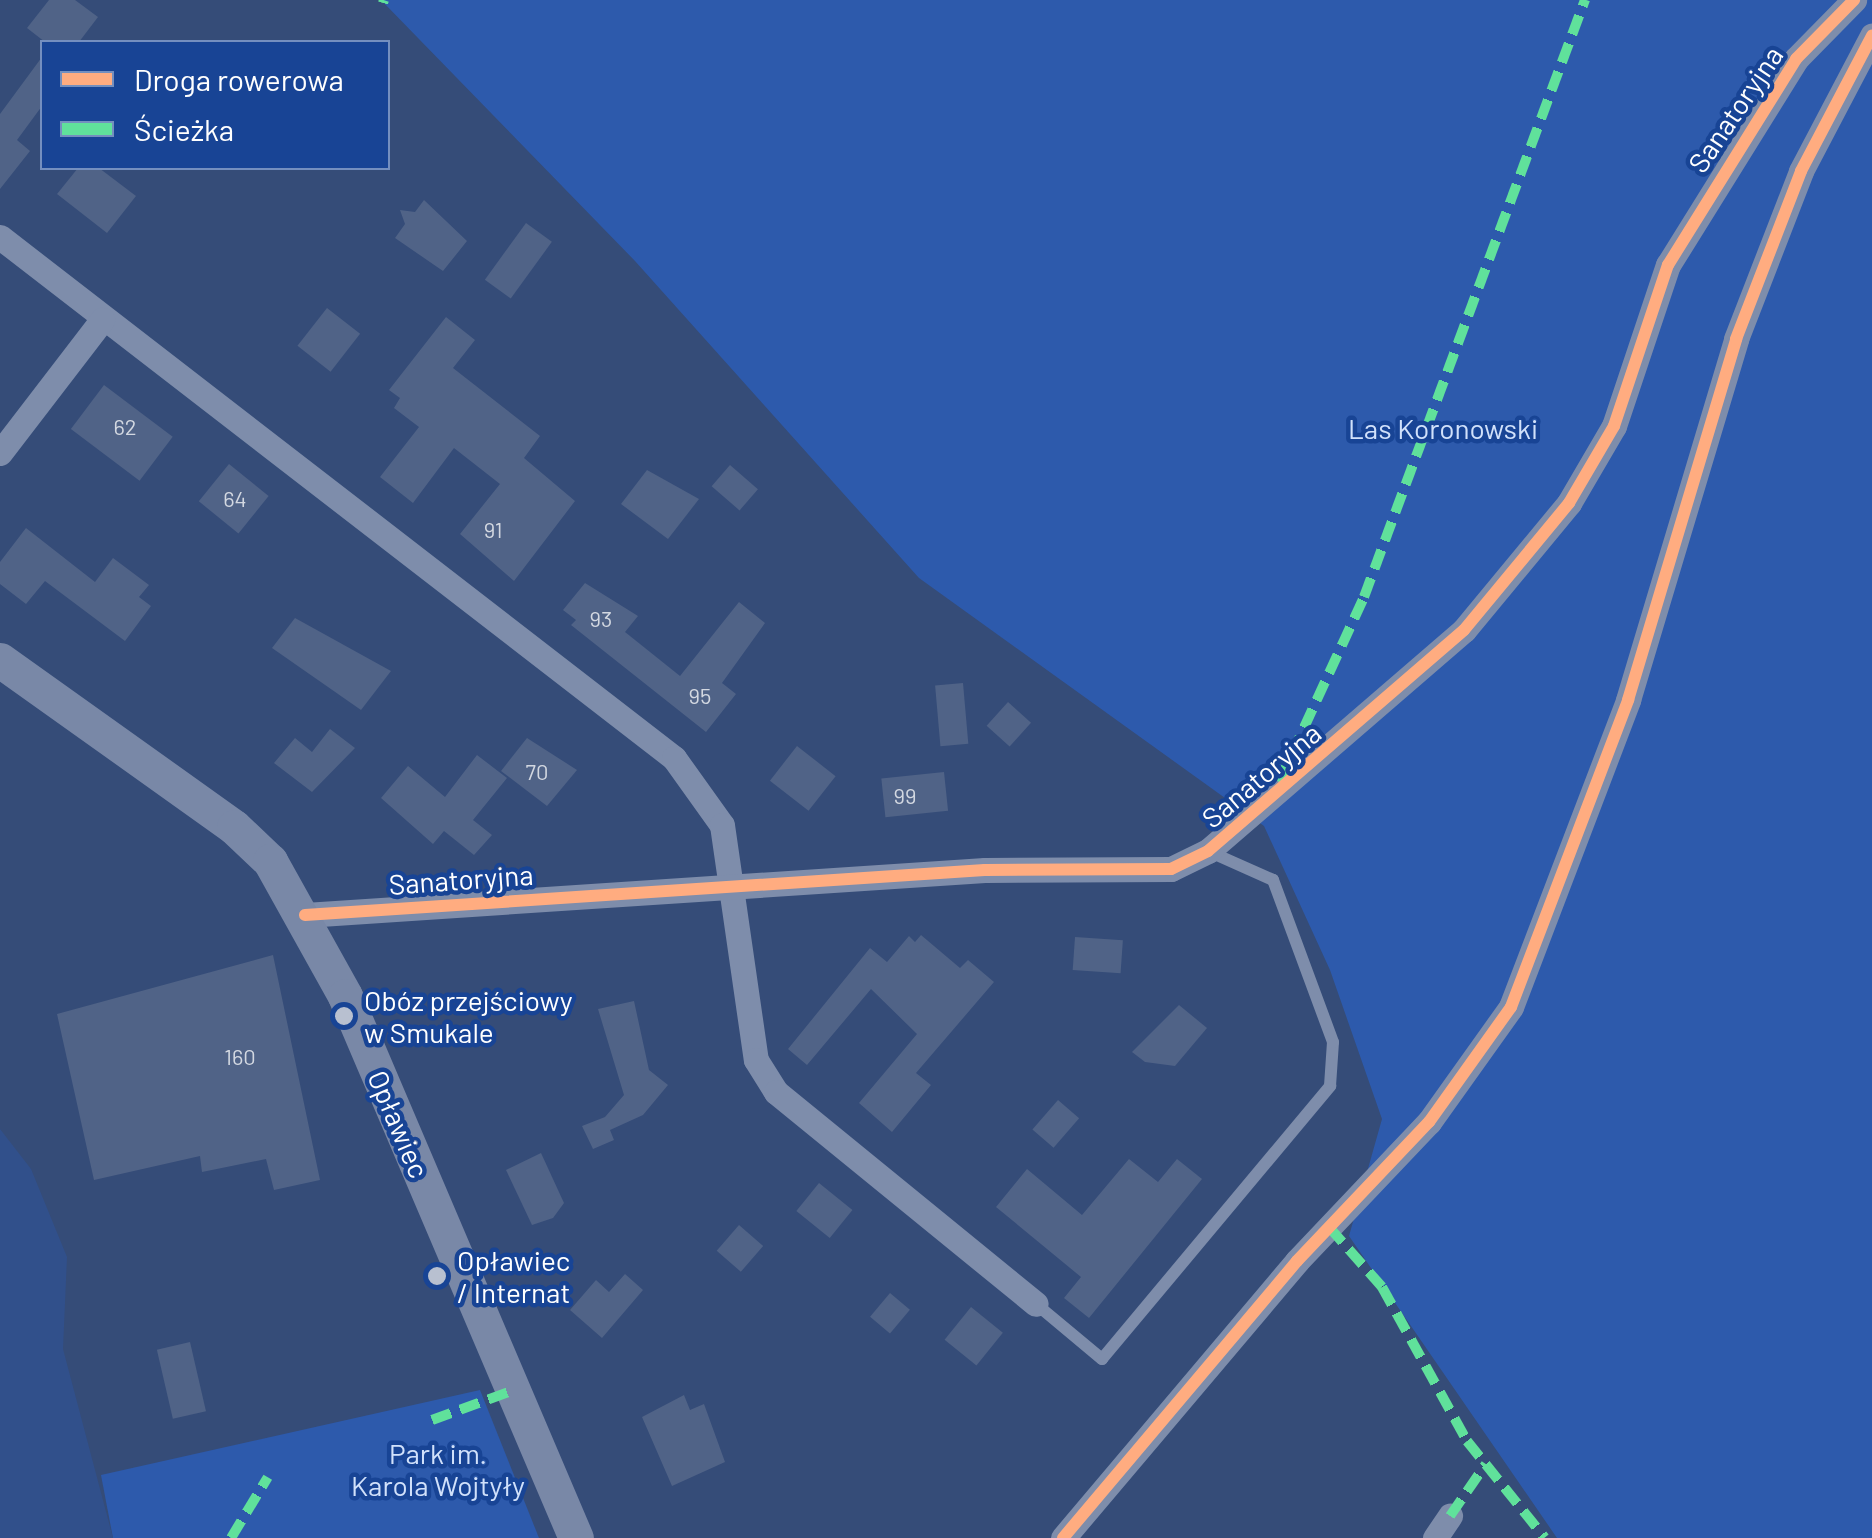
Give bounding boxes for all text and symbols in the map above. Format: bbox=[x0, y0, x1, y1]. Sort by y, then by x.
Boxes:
street label: Sanatoryjna bbox=[1681, 39, 1789, 179]
legend bbox=[40, 40, 390, 170]
text: Droga rowerowa bbox=[134, 61, 344, 97]
text: Ścieżka bbox=[134, 111, 234, 147]
park label: Las Koronowski bbox=[1348, 411, 1538, 445]
house number: 62 bbox=[113, 414, 137, 440]
house number: 64 bbox=[223, 486, 247, 512]
house number: 91 bbox=[484, 517, 502, 543]
house number: 93 bbox=[590, 606, 612, 632]
house number: 95 bbox=[689, 683, 711, 709]
street label: Sanatoryjna bbox=[1195, 716, 1327, 834]
house number: 70 bbox=[526, 759, 548, 785]
house number: 99 bbox=[894, 783, 916, 809]
street label: Sanatoryjna bbox=[387, 857, 535, 901]
place label: Obóz przejściowy w Smukale bbox=[364, 983, 573, 1049]
marker: Obóz przejściowy w Smukale bbox=[333, 1005, 355, 1027]
house number: 160 bbox=[224, 1044, 256, 1070]
street label: Opławiec bbox=[361, 1065, 437, 1183]
place label: Opławiec / Internat bbox=[457, 1243, 571, 1309]
marker: Opławiec / Internat bbox=[426, 1265, 448, 1287]
park label: Park im. Karola Wojtyły bbox=[351, 1436, 525, 1502]

